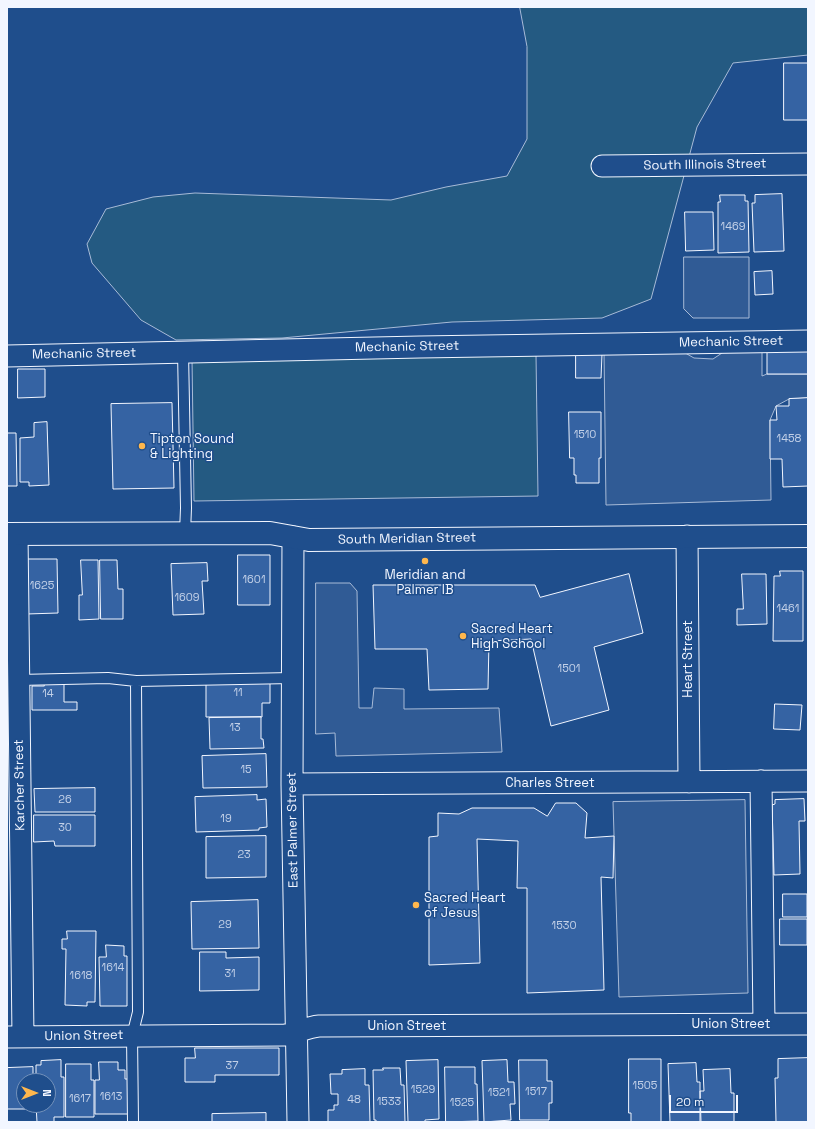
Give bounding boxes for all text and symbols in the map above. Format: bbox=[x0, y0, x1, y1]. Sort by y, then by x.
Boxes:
street label: South Illinois Street bbox=[643, 156, 767, 174]
house number: 1469 bbox=[721, 220, 745, 234]
street label: Mechanic Street bbox=[679, 333, 783, 351]
street label: Mechanic Street bbox=[355, 338, 459, 356]
street label: Mechanic Street bbox=[32, 345, 136, 363]
house number: 1510 bbox=[574, 428, 596, 442]
place label: Tipton Sound & Lighting bbox=[150, 431, 234, 462]
house number: 1458 bbox=[777, 432, 801, 446]
marker: Tipton Sound & Lighting bbox=[137, 441, 147, 451]
street label: South Meridian Street bbox=[338, 530, 476, 548]
marker: Meridian and Palmer IB bbox=[420, 556, 430, 566]
place label: Meridian and Palmer IB bbox=[384, 567, 466, 598]
house number: 1601 bbox=[243, 573, 265, 587]
house number: 1625 bbox=[30, 579, 54, 593]
house number: 1609 bbox=[174, 591, 200, 605]
house number: 1461 bbox=[777, 602, 799, 616]
street label: Heart Street bbox=[680, 620, 696, 698]
place label: Sacred Heart High School bbox=[471, 621, 553, 652]
marker: Sacred Heart High School bbox=[458, 631, 468, 641]
house number: 1501 bbox=[558, 662, 580, 676]
house number: 11 bbox=[233, 686, 243, 700]
house number: 14 bbox=[42, 687, 54, 701]
house number: 13 bbox=[229, 721, 241, 735]
street label: Karcher Street bbox=[11, 739, 29, 831]
house number: 15 bbox=[240, 763, 252, 777]
street label: East Palmer Street bbox=[284, 772, 302, 888]
street label: Charles Street bbox=[505, 775, 595, 791]
house number: 26 bbox=[58, 793, 72, 807]
house number: 19 bbox=[220, 812, 232, 826]
house number: 30 bbox=[58, 821, 72, 835]
house number: 23 bbox=[237, 848, 251, 862]
place label: Sacred Heart of Jesus bbox=[424, 890, 506, 921]
marker: Sacred Heart of Jesus bbox=[411, 900, 421, 910]
house number: 29 bbox=[218, 918, 232, 932]
house number: 1530 bbox=[552, 919, 576, 933]
house number: 1614 bbox=[102, 961, 124, 975]
house number: 31 bbox=[224, 967, 236, 981]
house number: 1618 bbox=[70, 969, 92, 983]
street label: Union Street bbox=[692, 1016, 770, 1032]
street label: Union Street bbox=[368, 1018, 446, 1034]
street label: Union Street bbox=[44, 1028, 124, 1044]
house number: 37 bbox=[226, 1059, 238, 1073]
north arrow bbox=[16, 1073, 56, 1113]
house number: 1505 bbox=[633, 1079, 657, 1093]
house number: 1529 bbox=[411, 1083, 435, 1097]
house number: 1517 bbox=[525, 1085, 547, 1099]
house number: 1521 bbox=[488, 1086, 510, 1100]
scale bar bbox=[671, 1087, 740, 1113]
text: N bbox=[40, 1089, 54, 1097]
house number: 1613 bbox=[100, 1090, 122, 1104]
house number: 1617 bbox=[69, 1092, 91, 1106]
house number: 48 bbox=[347, 1093, 361, 1107]
text: 20 m bbox=[676, 1094, 704, 1110]
house number: 1533 bbox=[377, 1095, 401, 1109]
house number: 1525 bbox=[450, 1096, 474, 1110]

